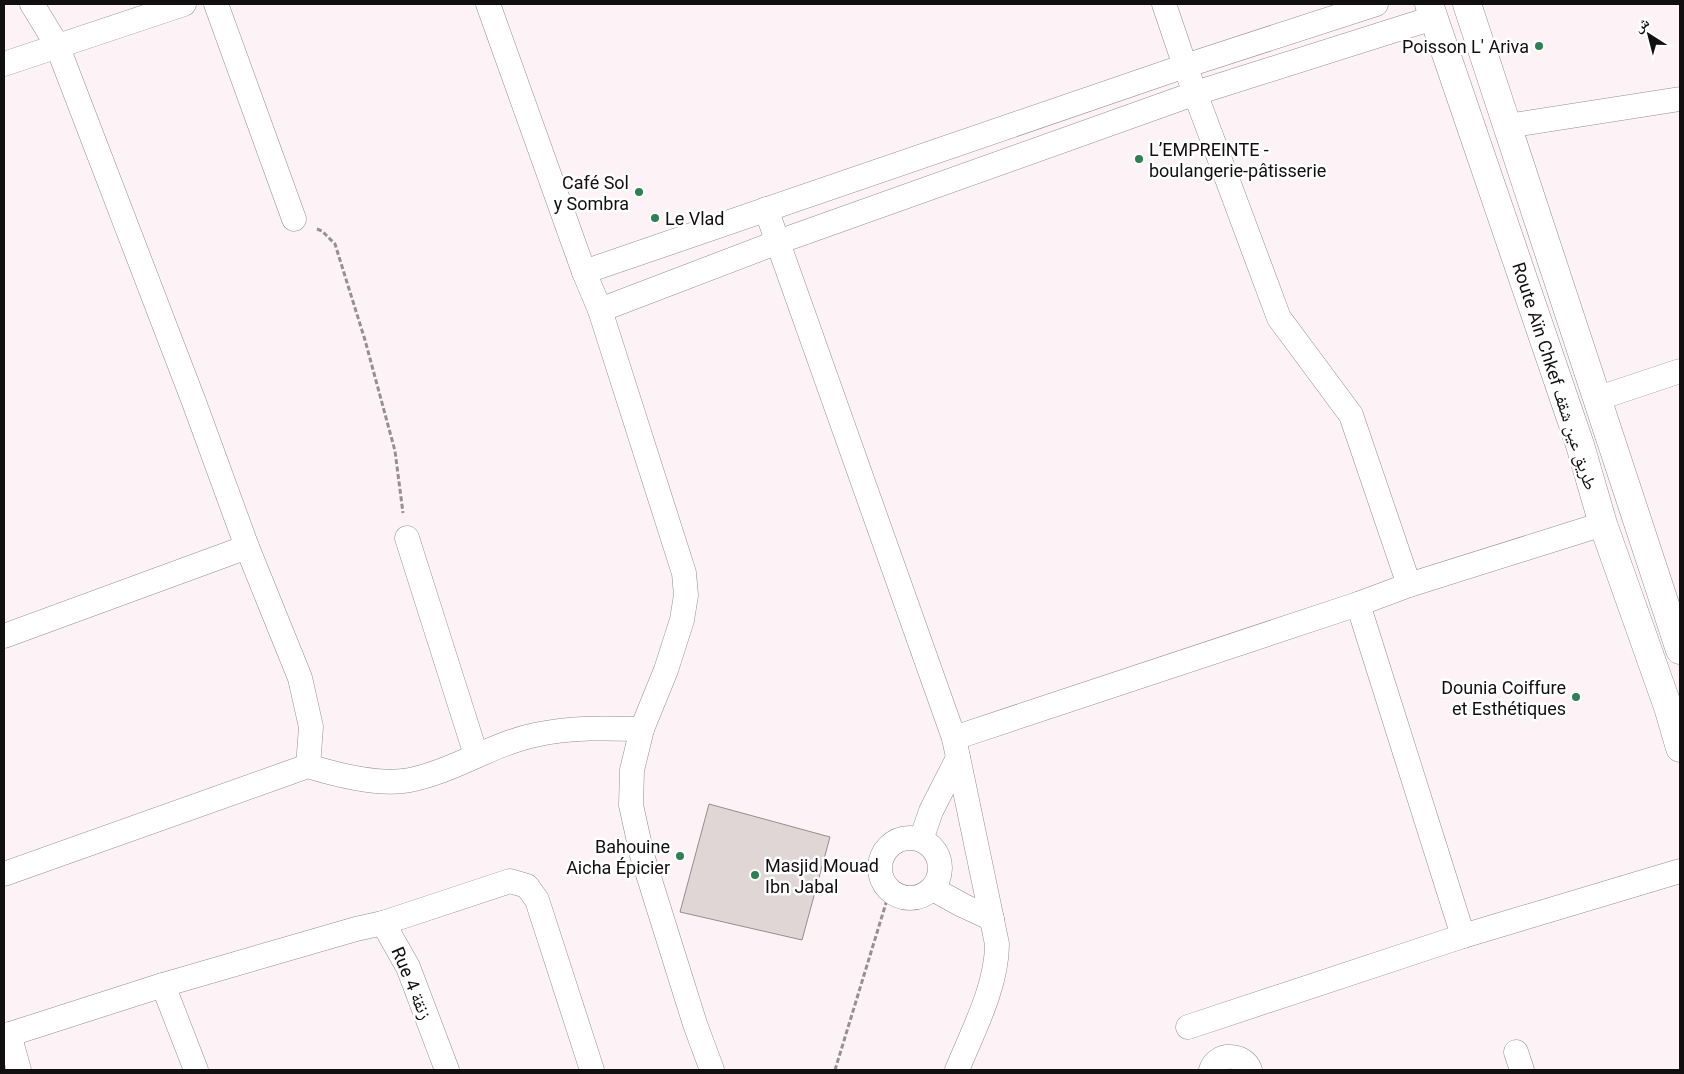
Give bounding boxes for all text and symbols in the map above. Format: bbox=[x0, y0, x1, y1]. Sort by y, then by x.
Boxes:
north arrow bbox=[1624, 10, 1674, 60]
text: ش bbox=[1631, 14, 1653, 36]
place label: Poisson L' Ariva bbox=[1402, 36, 1529, 57]
marker: Poisson L' Ariva bbox=[1533, 40, 1545, 52]
place label: L’EMPREINTE - boulangerie-pâtisserie bbox=[1149, 139, 1326, 181]
marker: L’EMPREINTE - boulangerie-pâtisserie bbox=[1133, 153, 1145, 165]
place label: Café Sol y Sombra bbox=[554, 172, 629, 214]
marker: Café Sol y Sombra bbox=[633, 186, 645, 198]
place label: Le Vlad bbox=[665, 208, 724, 229]
marker: Le Vlad bbox=[649, 212, 661, 224]
street label: Route Aïn Chkef طريق عين شقف bbox=[1507, 260, 1602, 493]
place label: Dounia Coiffure et Esthétiques bbox=[1441, 677, 1566, 719]
marker: Dounia Coiffure et Esthétiques bbox=[1570, 691, 1582, 703]
place label: Bahouine Aicha Épicier bbox=[566, 836, 670, 878]
marker: Bahouine Aicha Épicier bbox=[674, 850, 686, 862]
place label: Masjid Mouad Ibn Jabal bbox=[765, 855, 879, 897]
marker: Masjid Mouad Ibn Jabal bbox=[749, 869, 761, 881]
street label: Rue 4 زنقة bbox=[387, 944, 437, 1022]

